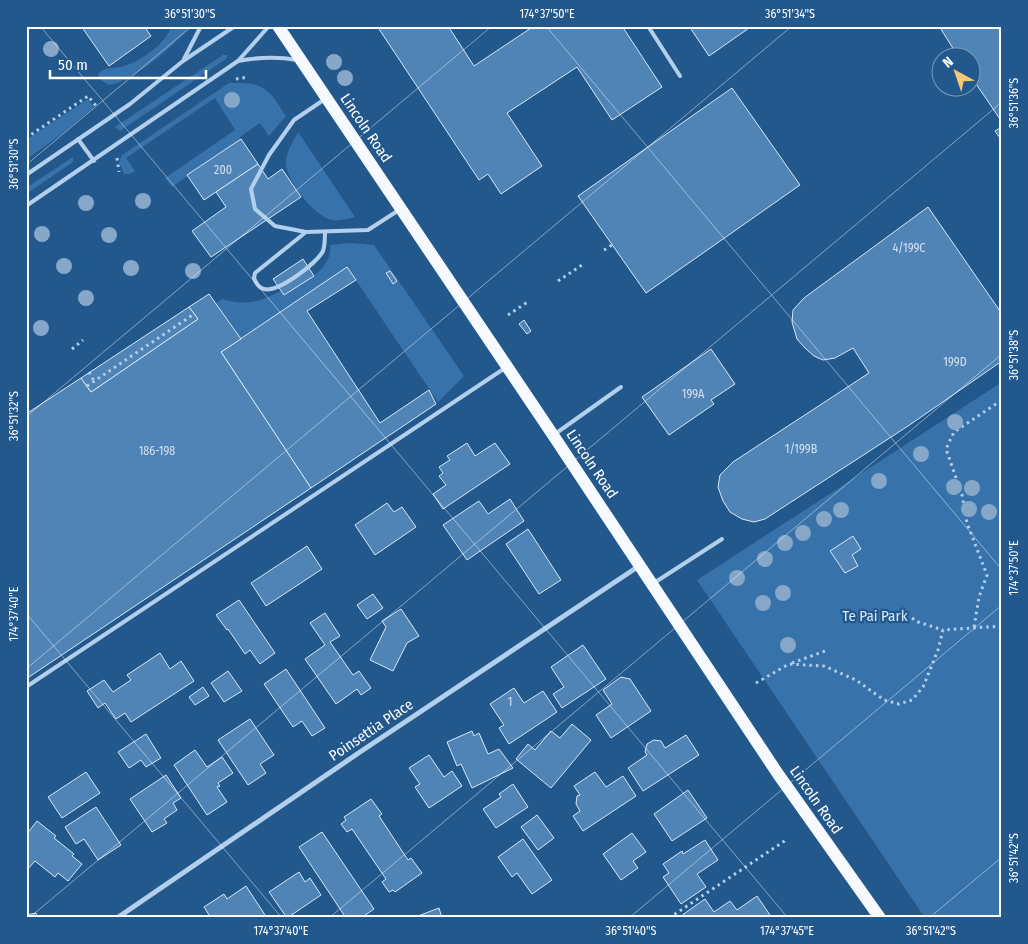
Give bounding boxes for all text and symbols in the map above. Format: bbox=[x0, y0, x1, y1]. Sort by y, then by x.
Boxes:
text: 36°51'30"S bbox=[165, 7, 216, 21]
text: 174°37'50"E bbox=[519, 7, 575, 21]
text: 36°51'34"S bbox=[765, 7, 815, 21]
scale bar bbox=[50, 48, 206, 80]
north arrow bbox=[930, 48, 980, 98]
text: N bbox=[939, 53, 957, 72]
text: 50 m bbox=[58, 56, 88, 74]
text: 36°51'36"S bbox=[1007, 78, 1021, 128]
street label: Lincoln Road bbox=[336, 90, 396, 166]
text: 36°51'30"S bbox=[7, 138, 21, 189]
house number: 200 bbox=[214, 163, 232, 177]
house number: 4/199C bbox=[893, 241, 925, 255]
text: 36°51'38"S bbox=[1007, 330, 1021, 380]
house number: 199D bbox=[943, 355, 967, 369]
house number: 199A bbox=[682, 387, 705, 401]
text: 36°51'32"S bbox=[7, 391, 21, 441]
street label: Lincoln Road bbox=[562, 426, 622, 502]
house number: 1/199B bbox=[785, 442, 818, 456]
house number: 186-198 bbox=[139, 444, 175, 458]
text: 174°37'50"E bbox=[1007, 540, 1021, 596]
text: 174°37'40"E bbox=[7, 586, 21, 641]
park label: Te Pai Park bbox=[842, 607, 908, 625]
street label: Poinsettia Place bbox=[325, 695, 417, 765]
house number: 1 bbox=[508, 695, 512, 709]
street label: Lincoln Road bbox=[786, 763, 846, 837]
text: 36°51'42"S bbox=[1007, 833, 1021, 883]
text: 174°37'40"E bbox=[254, 924, 309, 938]
text: 36°51'40"S bbox=[606, 924, 656, 938]
text: 174°37'45"E bbox=[760, 924, 814, 938]
text: 36°51'42"S bbox=[906, 924, 956, 938]

